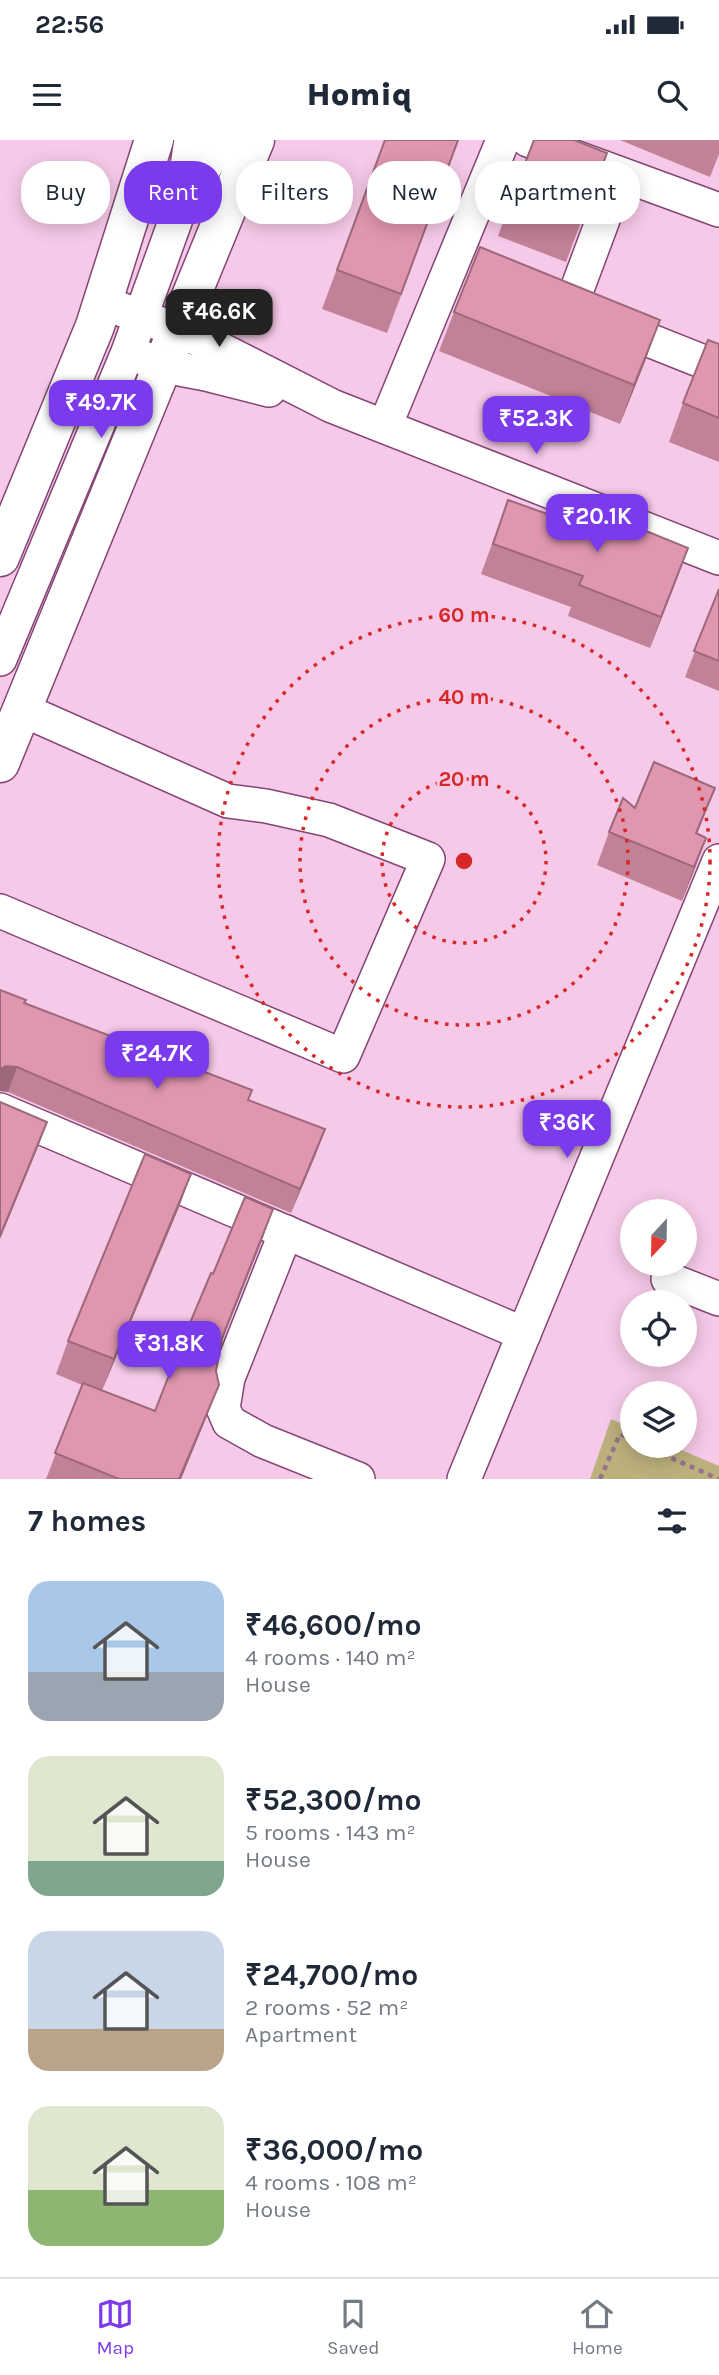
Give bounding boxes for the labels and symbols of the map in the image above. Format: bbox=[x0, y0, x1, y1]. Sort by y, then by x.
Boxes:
pin: ₹46.6K bbox=[162, 290, 276, 349]
pin: ₹49.7K bbox=[44, 380, 158, 440]
pin: ₹52.3K bbox=[479, 396, 593, 456]
pin: ₹20.1K bbox=[540, 494, 654, 554]
text: 60 m bbox=[438, 603, 490, 627]
text: 40 m bbox=[438, 685, 490, 709]
text: 20 m bbox=[438, 767, 490, 791]
centre of rings bbox=[452, 849, 476, 873]
pin: ₹24.7K bbox=[100, 1032, 214, 1091]
pin: ₹36K bbox=[526, 1100, 608, 1160]
north arrow bbox=[620, 1199, 696, 1276]
pin: ₹31.8K bbox=[112, 1322, 226, 1381]

